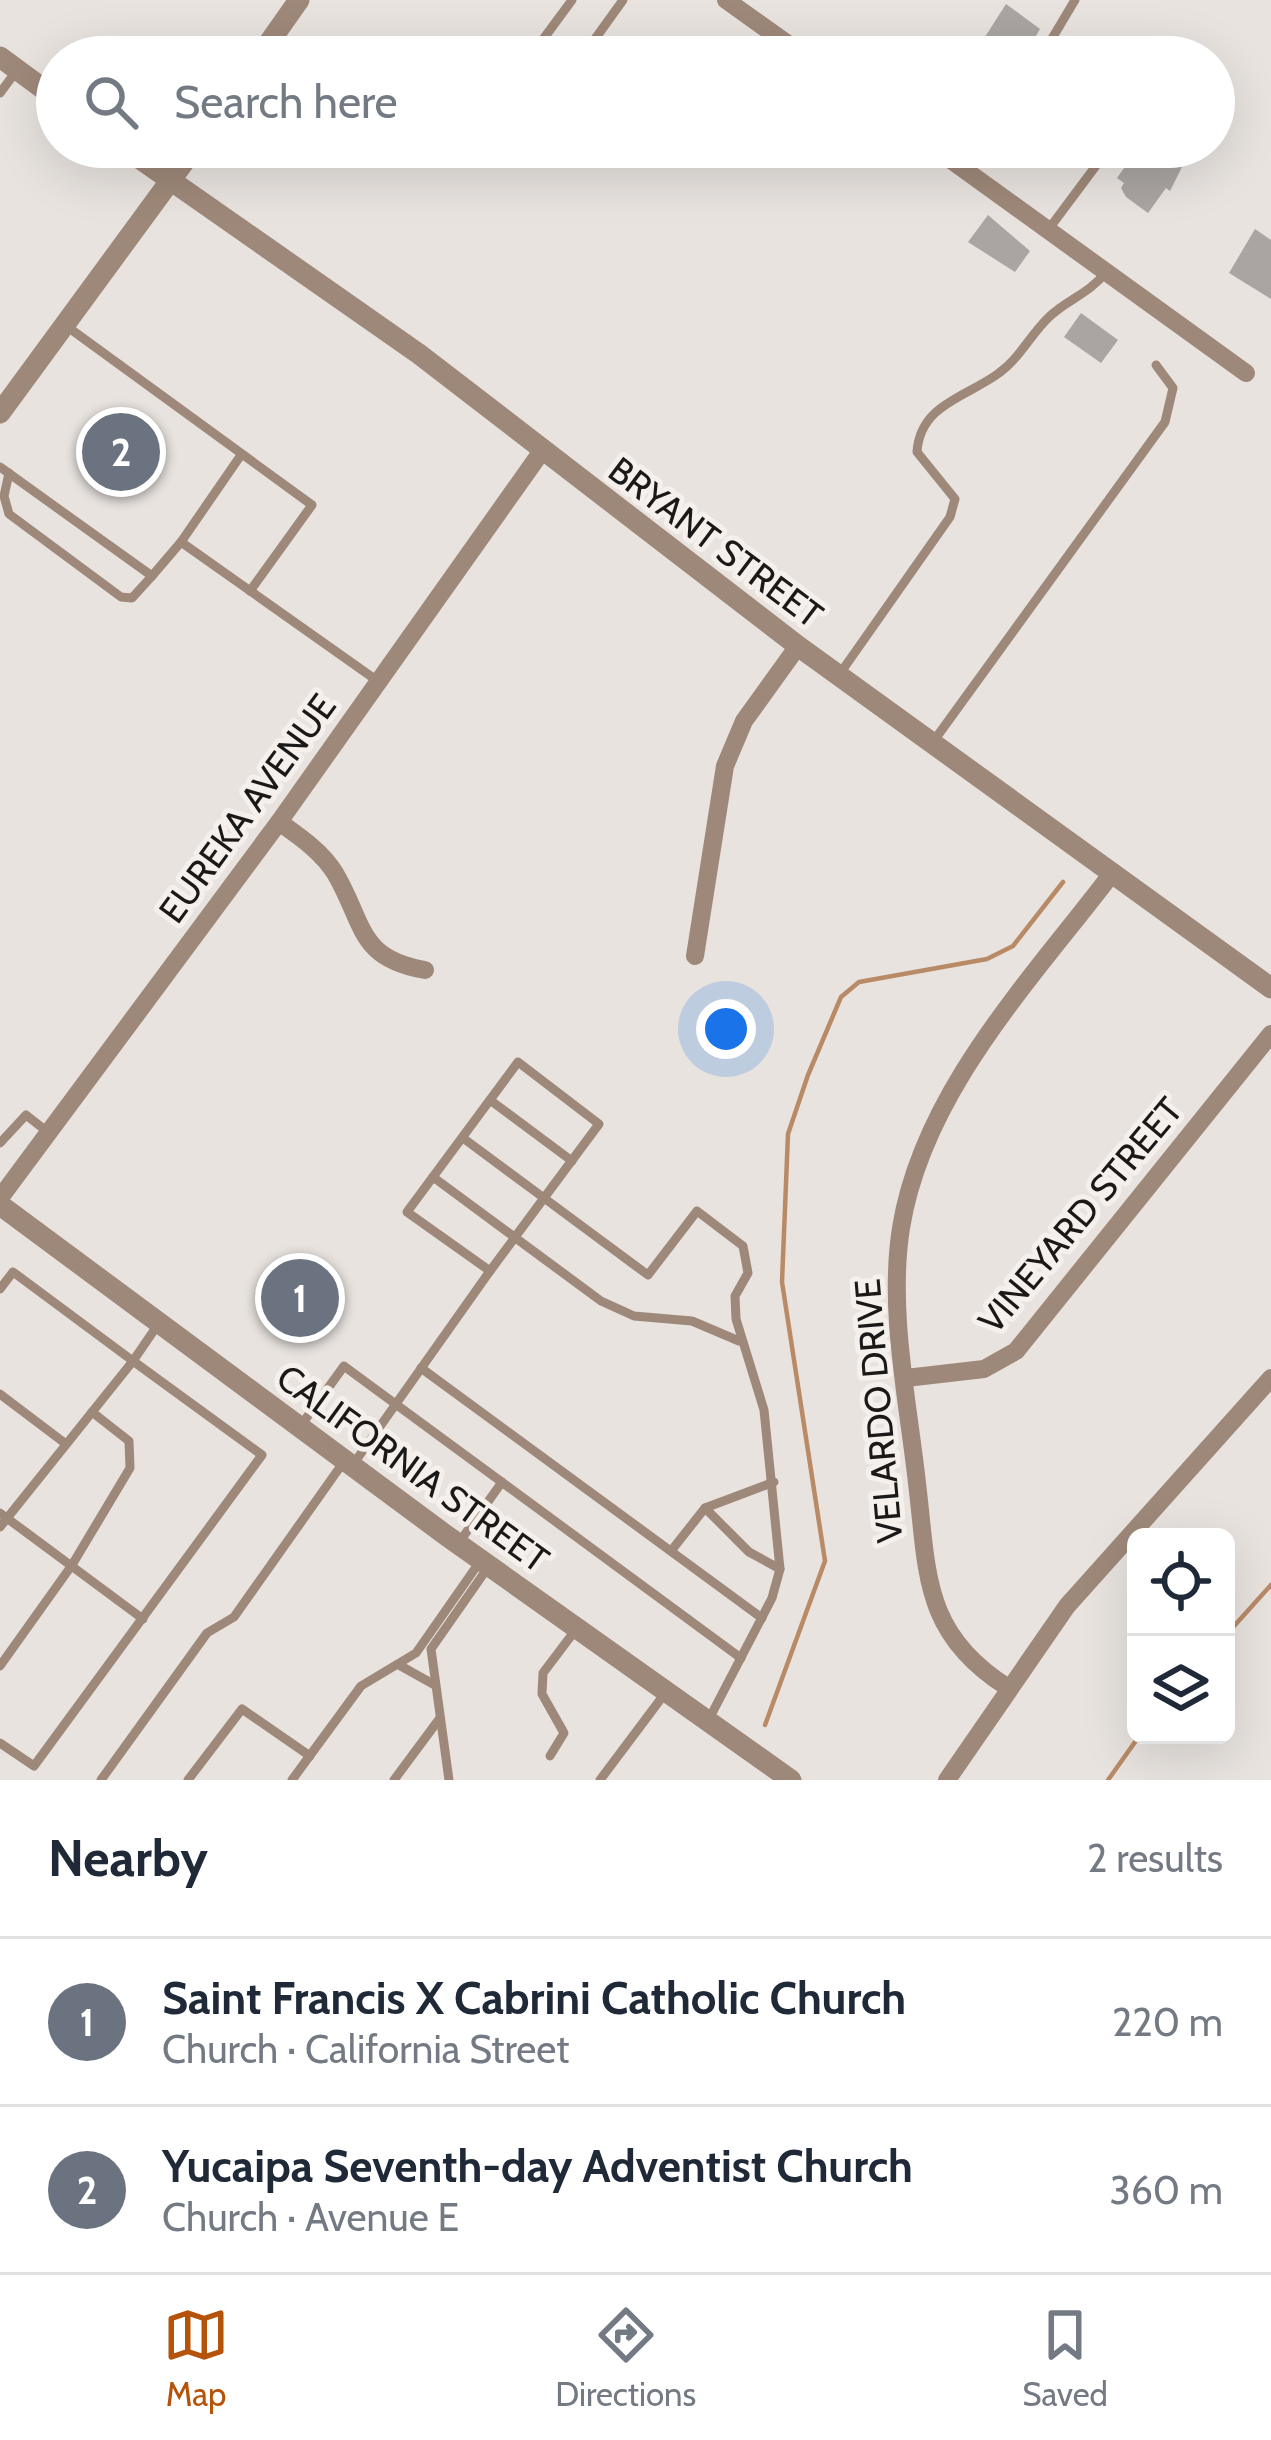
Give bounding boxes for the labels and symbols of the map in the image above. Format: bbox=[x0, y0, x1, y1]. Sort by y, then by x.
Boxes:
pin: 2 bbox=[82, 407, 160, 497]
street label: BRYANT STREET bbox=[600, 447, 832, 637]
street label: EUREKA AVENUE bbox=[149, 685, 345, 931]
your location bbox=[696, 999, 756, 1059]
street label: VINEYARD STREET bbox=[969, 1088, 1191, 1342]
pin: 1 bbox=[261, 1253, 339, 1343]
street label: VELARDO DRIVE bbox=[845, 1277, 911, 1545]
street label: CALIFORNIA STREET bbox=[268, 1355, 558, 1581]

